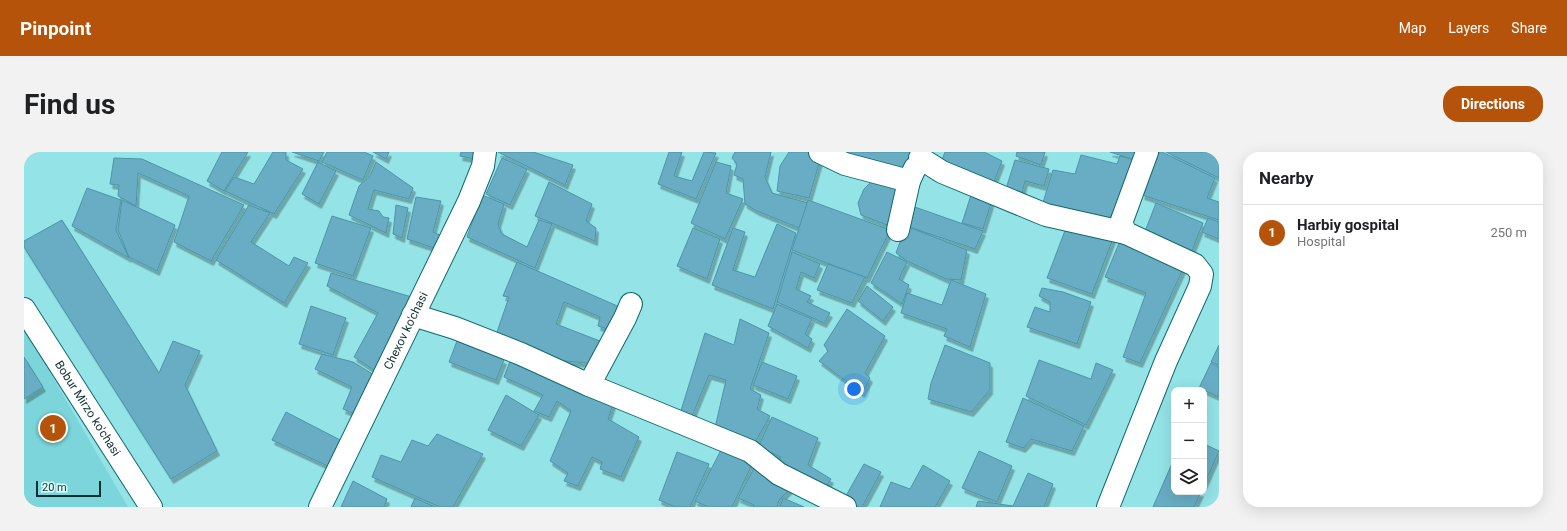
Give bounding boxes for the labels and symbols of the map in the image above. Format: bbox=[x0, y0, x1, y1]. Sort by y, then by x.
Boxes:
street label: Chexov ko'chasi bbox=[381, 290, 431, 372]
street label: Bobur Mirzo ko'chasi bbox=[52, 358, 123, 459]
your location bbox=[844, 379, 864, 399]
pin: 1 bbox=[40, 413, 66, 443]
scale bar bbox=[36, 479, 101, 498]

